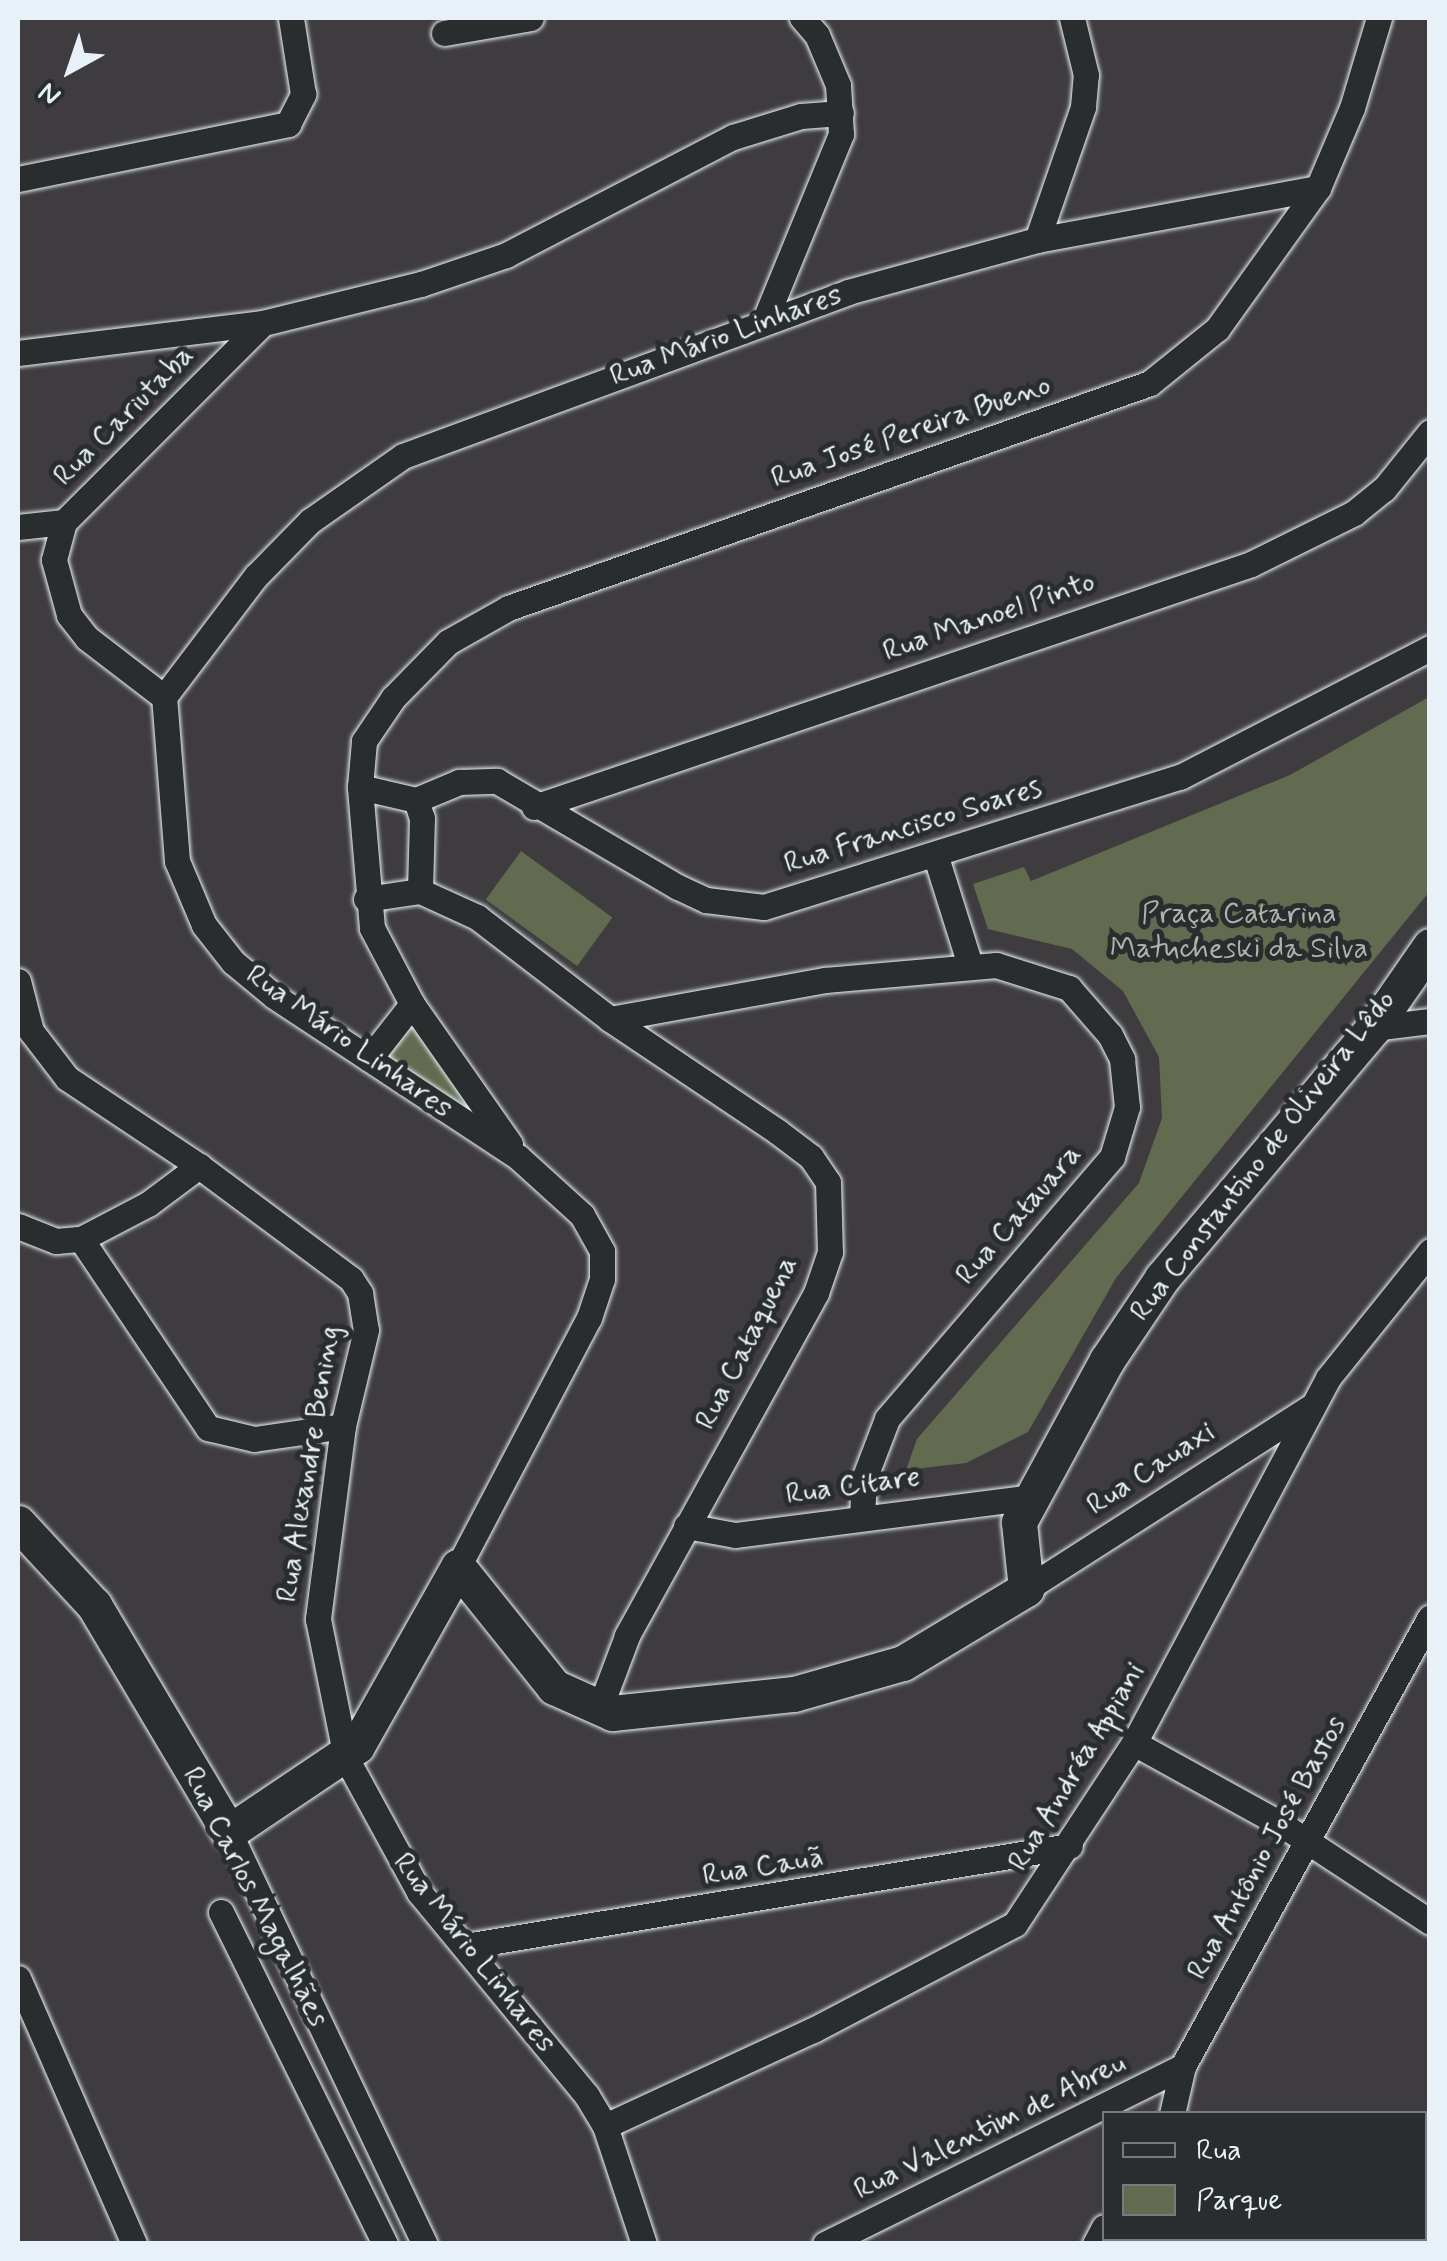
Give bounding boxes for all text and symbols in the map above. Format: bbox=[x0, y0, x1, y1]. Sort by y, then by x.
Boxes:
north arrow bbox=[20, 20, 120, 120]
text: N bbox=[31, 73, 69, 114]
street label: Rua Mário Linhares bbox=[606, 278, 846, 394]
street label: Rua Cariutaba bbox=[46, 338, 202, 494]
street label: Rua José Pereira Bueno bbox=[768, 368, 1054, 496]
street label: Rua Manoel Pinto bbox=[881, 565, 1097, 669]
street label: Rua Francisco Soares bbox=[781, 770, 1045, 882]
park label: Praça Catarina Matucheski da Silva bbox=[1112, 896, 1366, 966]
street label: Rua Mário Linhares bbox=[240, 958, 458, 1126]
street label: Rua Constantino de Oliveira Lêdo bbox=[1121, 981, 1405, 1331]
street label: Rua Catauara bbox=[948, 1138, 1090, 1292]
street label: Rua Cataquena bbox=[687, 1249, 807, 1437]
street label: Rua Alexandre Bening bbox=[269, 1323, 349, 1605]
street label: Rua Cauaxi bbox=[1081, 1415, 1221, 1523]
street label: Rua Citare bbox=[784, 1459, 922, 1513]
street label: Rua Andréa Appiani bbox=[1001, 1656, 1153, 1878]
street label: Rua Antônio José Bastos bbox=[1179, 1709, 1355, 1987]
street label: Rua Carlos Magalhães bbox=[176, 1765, 334, 2029]
street label: Rua Cauã bbox=[703, 1840, 823, 1894]
street label: Rua Mário Linhares bbox=[385, 1847, 563, 2059]
street label: Rua Valentim de Abreu bbox=[849, 2046, 1131, 2208]
legend bbox=[1102, 2111, 1427, 2241]
text: Rua bbox=[1196, 2131, 1242, 2170]
text: Parque bbox=[1196, 2181, 1282, 2220]

